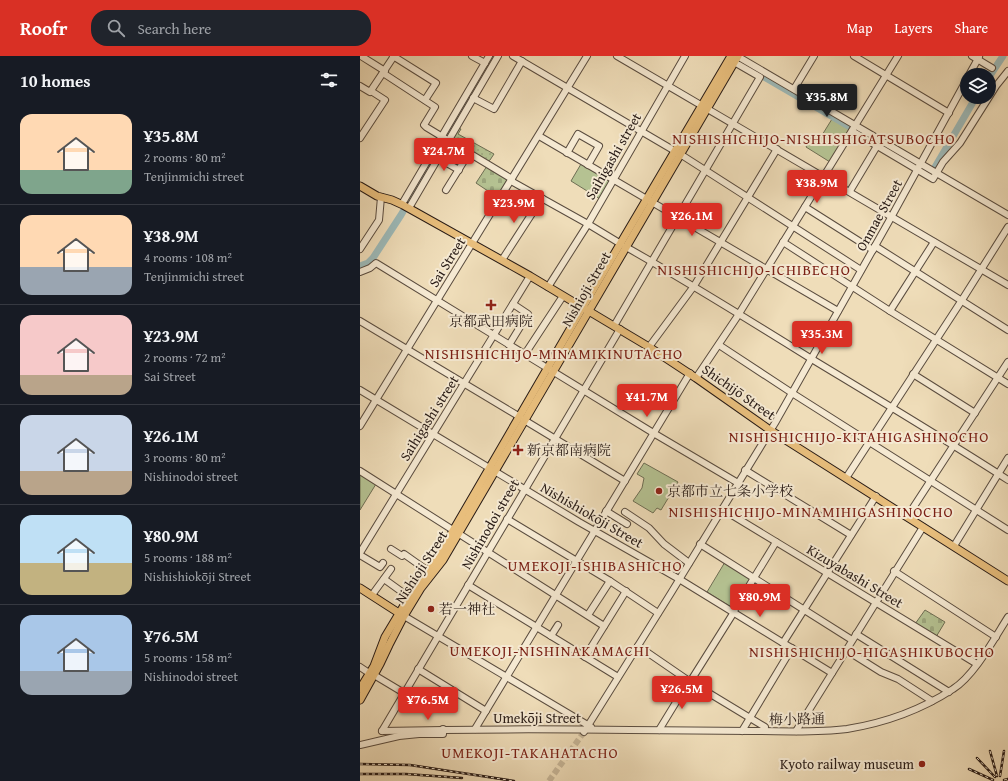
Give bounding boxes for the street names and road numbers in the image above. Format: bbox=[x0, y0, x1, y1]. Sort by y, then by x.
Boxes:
street label: Saihigashi street bbox=[580, 109, 646, 203]
street label: Onmae Street bbox=[851, 175, 907, 255]
street label: Sai Street bbox=[424, 233, 470, 291]
street label: Nishioji Street bbox=[556, 248, 616, 330]
street label: Shichijō Street bbox=[698, 359, 780, 425]
street label: Saihigashi street bbox=[395, 371, 463, 465]
street label: Nishinodoi street bbox=[456, 475, 524, 573]
street label: Nishishiokōji Street bbox=[537, 477, 647, 553]
street label: Nishioji Street bbox=[390, 526, 452, 608]
street label: Kizuyabashi Street bbox=[803, 539, 907, 613]
street label: Umekōji Street bbox=[493, 708, 581, 728]
street label: 梅小路通 bbox=[769, 709, 825, 729]

